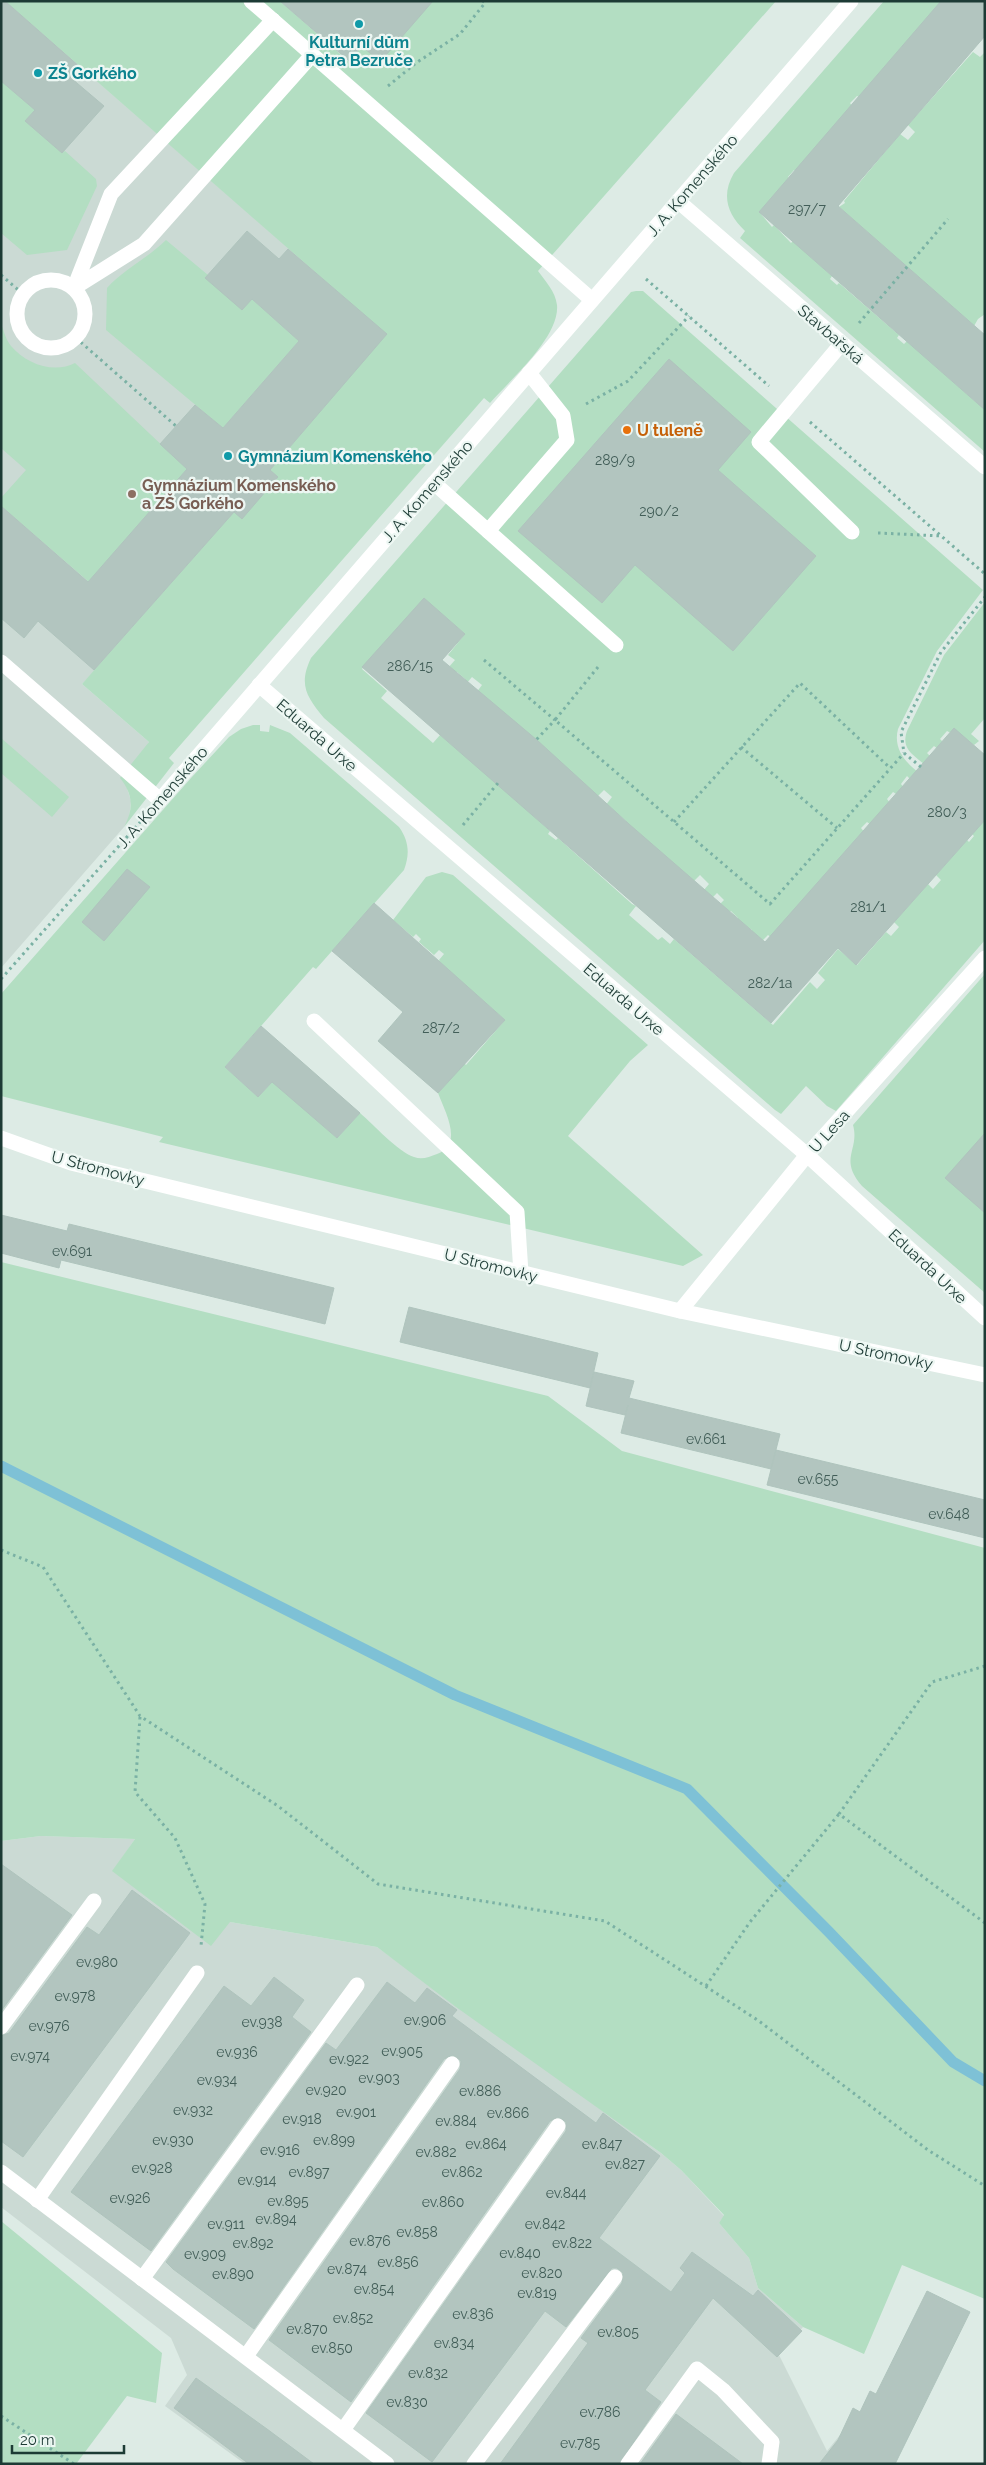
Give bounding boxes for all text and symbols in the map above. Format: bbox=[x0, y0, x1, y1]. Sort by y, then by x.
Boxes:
marker: Kulturní dům Petra Bezruče bbox=[353, 18, 365, 30]
place label: Kulturní dům Petra Bezruče bbox=[305, 33, 413, 70]
place label: ZŠ Gorkého bbox=[48, 63, 137, 83]
marker: ZŠ Gorkého bbox=[32, 67, 44, 79]
street label: J. A. Komenského bbox=[643, 130, 742, 240]
house number: 297/7 bbox=[788, 201, 827, 217]
street label: Stavbařská bbox=[794, 301, 867, 368]
place label: U tuleně bbox=[637, 421, 703, 440]
marker: U tuleně bbox=[621, 424, 633, 436]
street label: J. A. Komenského bbox=[378, 436, 477, 546]
place label: Gymnázium Komenského bbox=[238, 447, 432, 466]
marker: Gymnázium Komenského bbox=[222, 450, 234, 462]
house number: 289/9 bbox=[595, 452, 635, 468]
place label: Gymnázium Komenského a ZŠ Gorkého bbox=[142, 476, 336, 513]
marker: Gymnázium Komenského a ZŠ Gorkého bbox=[126, 488, 138, 500]
house number: 290/2 bbox=[639, 503, 679, 519]
house number: 286/15 bbox=[387, 658, 433, 674]
street label: Eduarda Urxe bbox=[273, 695, 361, 776]
street label: J. A. Komenského bbox=[113, 742, 212, 852]
house number: 280/3 bbox=[927, 804, 967, 820]
house number: 281/1 bbox=[850, 899, 886, 915]
street label: Eduarda Urxe bbox=[580, 959, 668, 1040]
house number: 282/1a bbox=[748, 975, 792, 991]
house number: 287/2 bbox=[422, 1020, 460, 1036]
street label: U Lesa bbox=[805, 1106, 854, 1157]
street label: U Stromovky bbox=[49, 1147, 147, 1190]
street label: Eduarda Urxe bbox=[884, 1225, 971, 1308]
house number: ev.691 bbox=[52, 1243, 92, 1259]
street label: U Stromovky bbox=[442, 1245, 540, 1286]
street label: U Stromovky bbox=[837, 1335, 935, 1374]
house number: ev.661 bbox=[686, 1431, 726, 1447]
house number: ev.655 bbox=[798, 1471, 839, 1487]
house number: ev.648 bbox=[928, 1506, 970, 1522]
house number: ev.980 bbox=[76, 1954, 118, 1970]
house number: ev.978 bbox=[54, 1988, 96, 2004]
house number: ev.906 bbox=[404, 2012, 446, 2028]
house number: ev.938 bbox=[241, 2014, 283, 2030]
house number: ev.976 bbox=[28, 2018, 70, 2034]
house number: ev.905 bbox=[381, 2043, 423, 2059]
house number: ev.936 bbox=[216, 2044, 258, 2060]
house number: ev.974 bbox=[10, 2048, 50, 2064]
house number: ev.922 bbox=[329, 2051, 369, 2067]
house number: ev.903 bbox=[358, 2070, 400, 2086]
house number: ev.934 bbox=[197, 2072, 238, 2088]
house number: ev.920 bbox=[305, 2082, 347, 2098]
house number: ev.886 bbox=[459, 2083, 501, 2099]
house number: ev.932 bbox=[173, 2102, 213, 2118]
house number: ev.901 bbox=[336, 2104, 376, 2120]
house number: ev.866 bbox=[487, 2105, 529, 2121]
house number: ev.918 bbox=[282, 2111, 322, 2127]
house number: ev.884 bbox=[435, 2113, 477, 2129]
house number: ev.930 bbox=[152, 2132, 194, 2148]
house number: ev.899 bbox=[313, 2132, 355, 2148]
house number: ev.864 bbox=[465, 2136, 507, 2152]
house number: ev.847 bbox=[582, 2136, 623, 2152]
house number: ev.916 bbox=[260, 2142, 300, 2158]
house number: ev.882 bbox=[415, 2144, 457, 2160]
house number: ev.827 bbox=[605, 2156, 646, 2172]
house number: ev.928 bbox=[132, 2160, 172, 2176]
house number: ev.897 bbox=[288, 2164, 330, 2180]
house number: ev.862 bbox=[441, 2164, 483, 2180]
house number: ev.914 bbox=[238, 2172, 277, 2188]
house number: ev.844 bbox=[546, 2185, 587, 2201]
house number: ev.926 bbox=[109, 2190, 151, 2206]
house number: ev.895 bbox=[267, 2193, 309, 2209]
house number: ev.860 bbox=[422, 2194, 464, 2210]
house number: ev.894 bbox=[255, 2211, 297, 2227]
house number: ev.911 bbox=[207, 2216, 245, 2232]
house number: ev.842 bbox=[525, 2216, 565, 2232]
house number: ev.858 bbox=[396, 2224, 438, 2240]
house number: ev.876 bbox=[349, 2233, 391, 2249]
house number: ev.892 bbox=[233, 2235, 273, 2251]
house number: ev.822 bbox=[552, 2235, 592, 2251]
house number: ev.840 bbox=[499, 2245, 541, 2261]
house number: ev.909 bbox=[184, 2246, 226, 2262]
house number: ev.856 bbox=[377, 2254, 419, 2270]
house number: ev.874 bbox=[327, 2261, 367, 2277]
house number: ev.820 bbox=[521, 2265, 563, 2281]
house number: ev.890 bbox=[212, 2266, 254, 2282]
house number: ev.854 bbox=[354, 2281, 395, 2297]
house number: ev.819 bbox=[517, 2285, 557, 2301]
house number: ev.836 bbox=[452, 2306, 494, 2322]
house number: ev.852 bbox=[333, 2310, 373, 2326]
house number: ev.870 bbox=[286, 2321, 328, 2337]
house number: ev.805 bbox=[597, 2324, 639, 2340]
house number: ev.834 bbox=[434, 2335, 475, 2351]
house number: ev.850 bbox=[311, 2340, 353, 2356]
house number: ev.832 bbox=[408, 2365, 448, 2381]
house number: ev.830 bbox=[386, 2394, 428, 2410]
house number: ev.786 bbox=[579, 2404, 621, 2420]
scale bar bbox=[12, 2422, 125, 2454]
text: 20 m bbox=[20, 2431, 55, 2449]
house number: ev.785 bbox=[560, 2435, 600, 2451]

